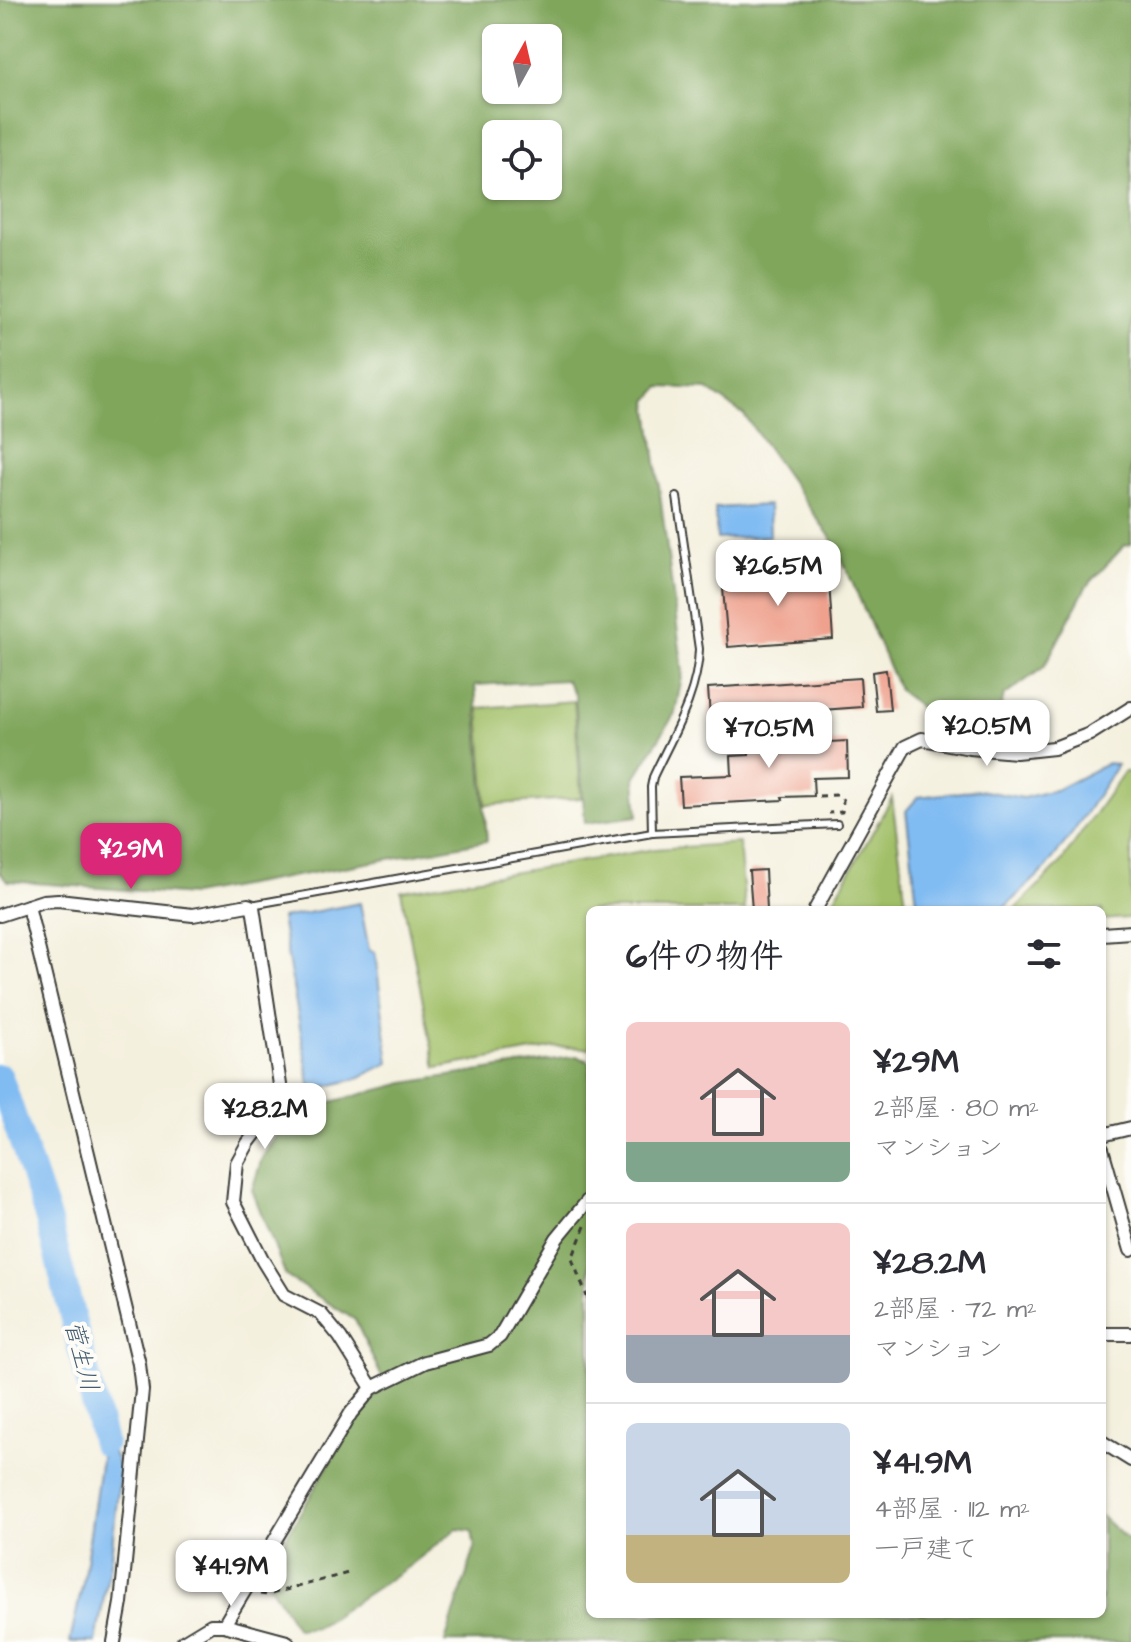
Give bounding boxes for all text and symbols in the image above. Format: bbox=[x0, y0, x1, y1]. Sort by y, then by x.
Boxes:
north arrow bbox=[482, 24, 562, 104]
map controls bbox=[482, 24, 562, 200]
button: locate bbox=[482, 120, 562, 200]
pin: ¥26.5M bbox=[713, 540, 843, 608]
text: ¥26.5M bbox=[734, 548, 822, 584]
pin: ¥20.5M bbox=[922, 700, 1052, 768]
pin: ¥70.5M bbox=[704, 702, 834, 770]
text: ¥20.5M bbox=[943, 708, 1031, 744]
text: ¥70.5M bbox=[724, 710, 814, 746]
pin: ¥29M bbox=[84, 823, 178, 891]
text: ¥29M bbox=[98, 831, 164, 867]
icon: filters bbox=[1022, 932, 1066, 976]
text: 6件の物件 bbox=[626, 933, 783, 981]
text: ¥29M bbox=[874, 1038, 959, 1086]
icon: home bbox=[690, 1054, 786, 1150]
pin: ¥28.2M bbox=[200, 1083, 330, 1151]
text: 2部屋 · 80 m² bbox=[874, 1090, 1039, 1126]
text: ¥28.2M bbox=[222, 1091, 308, 1127]
text: マンション bbox=[874, 1130, 1003, 1166]
text: ¥28.2M bbox=[874, 1239, 986, 1287]
icon: home bbox=[690, 1255, 786, 1351]
text: 2部屋 · 72 m² bbox=[874, 1291, 1037, 1327]
water label: 菅生川 bbox=[56, 1317, 106, 1395]
text: マンション bbox=[874, 1331, 1003, 1367]
text: ¥41.9M bbox=[874, 1439, 972, 1487]
icon: home bbox=[690, 1455, 786, 1551]
text: 4部屋 · 112 m² bbox=[874, 1491, 1030, 1527]
text: 一戸建て bbox=[874, 1531, 978, 1567]
pin: ¥41.9M bbox=[166, 1540, 296, 1608]
text: ¥41.9M bbox=[194, 1548, 268, 1584]

